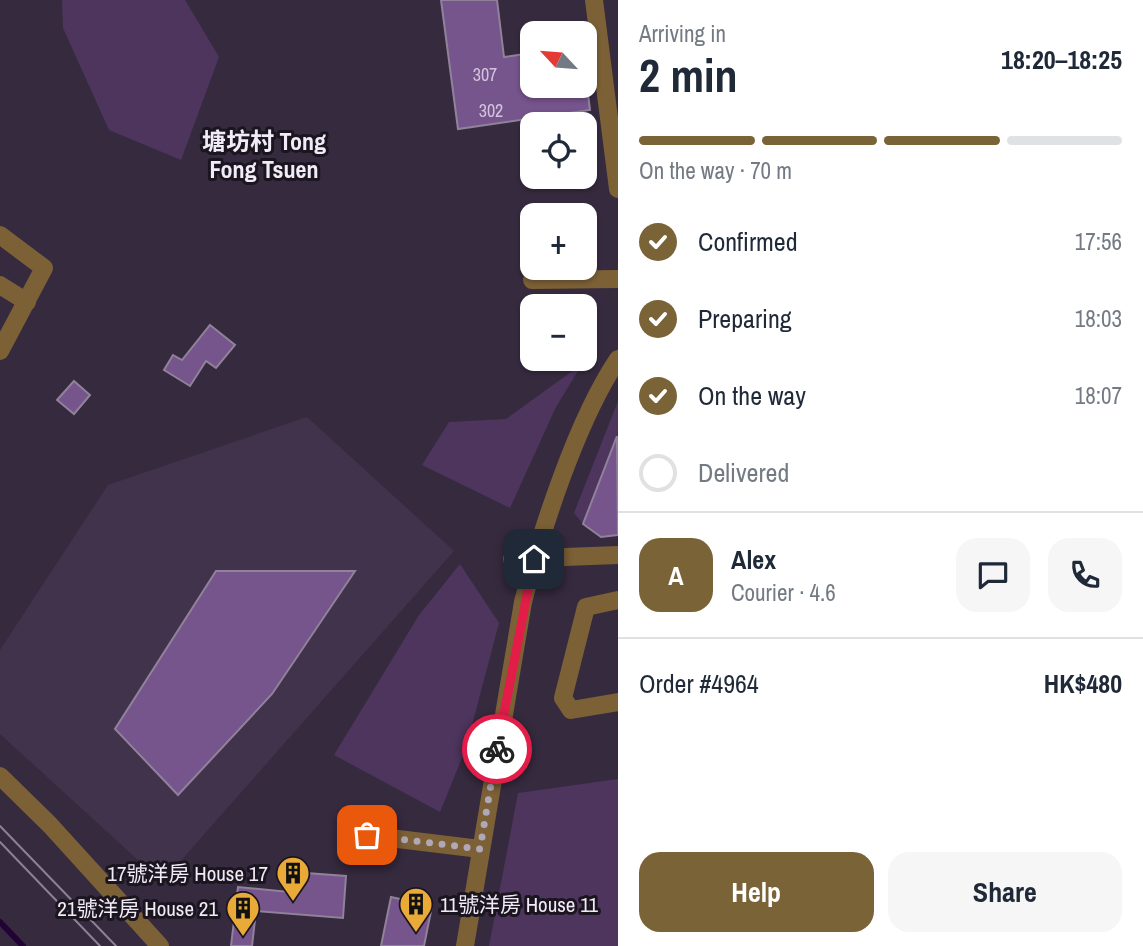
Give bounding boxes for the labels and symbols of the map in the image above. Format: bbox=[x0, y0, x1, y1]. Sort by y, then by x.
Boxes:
north arrow bbox=[520, 21, 597, 98]
house number: 307 bbox=[473, 62, 497, 87]
house number: 302 bbox=[479, 98, 503, 123]
district label: 塘坊村 Tong Fong Tsuen bbox=[202, 125, 326, 185]
pin bbox=[504, 529, 564, 589]
courier bbox=[462, 714, 532, 784]
pin bbox=[337, 805, 397, 865]
building icon: 17號洋房 House 17 bbox=[274, 854, 312, 903]
place label: 17號洋房 House 17 bbox=[107, 859, 268, 888]
building icon: 11號洋房 House 11 bbox=[397, 885, 435, 934]
building icon: 21號洋房 House 21 bbox=[224, 889, 262, 938]
place label: 11號洋房 House 11 bbox=[440, 890, 599, 919]
place label: 21號洋房 House 21 bbox=[57, 894, 218, 923]

